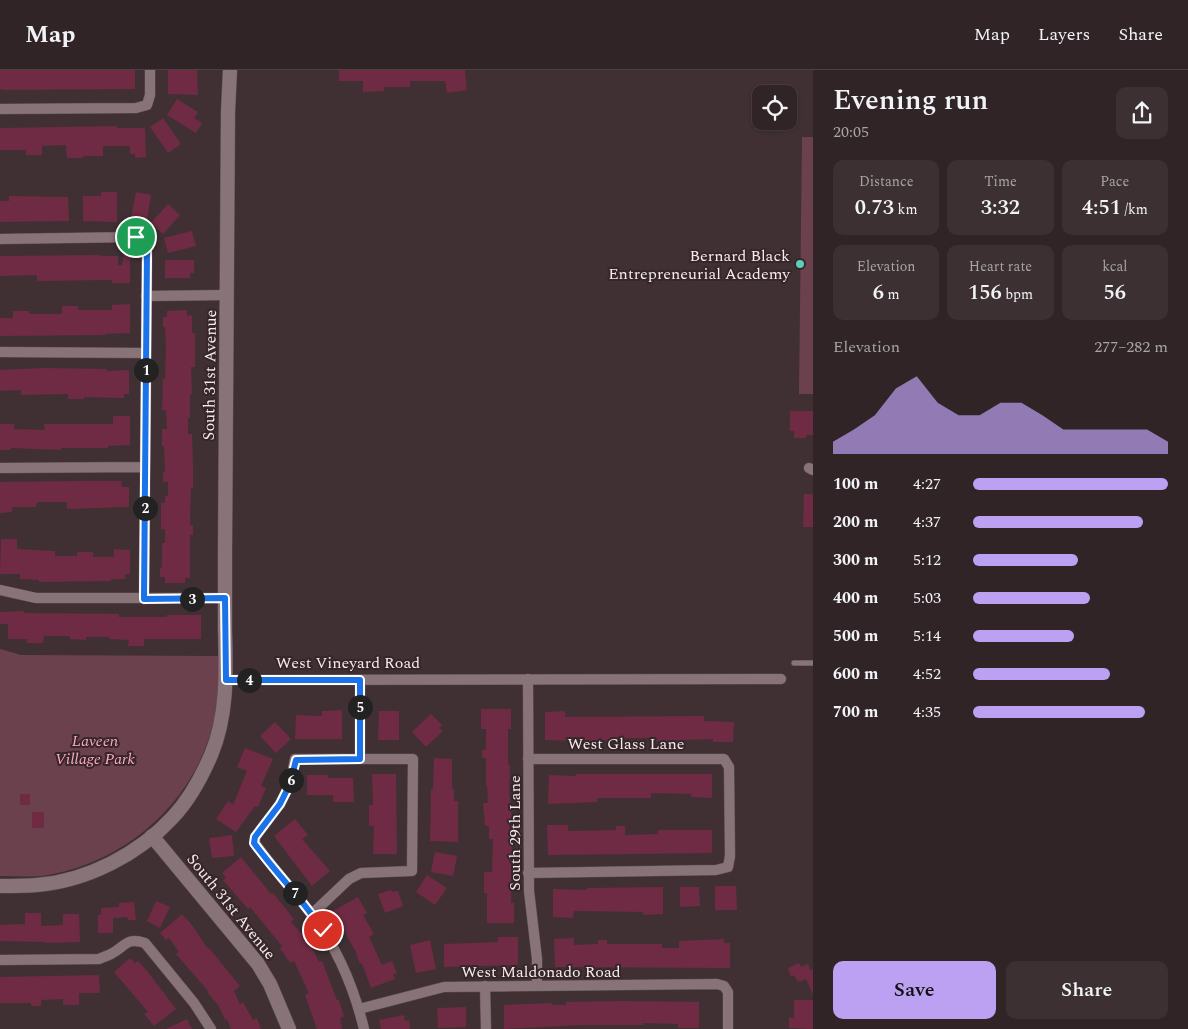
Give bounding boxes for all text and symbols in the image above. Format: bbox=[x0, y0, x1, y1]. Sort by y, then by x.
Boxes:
text: Map bbox=[25, 17, 75, 53]
text: Map bbox=[974, 21, 1010, 48]
text: Layers bbox=[1038, 21, 1090, 48]
text: Share bbox=[1118, 21, 1163, 48]
text: Evening run bbox=[833, 79, 988, 122]
map controls bbox=[752, 85, 797, 130]
button: locate bbox=[752, 85, 797, 130]
button: share bbox=[1116, 87, 1168, 139]
text: 20:05 bbox=[833, 120, 869, 144]
text: Distance bbox=[859, 171, 913, 192]
text: Time bbox=[984, 171, 1017, 192]
text: Pace bbox=[1100, 171, 1129, 192]
text: 0.73 bbox=[855, 192, 894, 224]
text: 3:32 bbox=[981, 192, 1020, 224]
text: 4:51 bbox=[1082, 192, 1121, 224]
text: km bbox=[894, 199, 917, 220]
text: /km bbox=[1121, 199, 1148, 220]
pin bbox=[115, 216, 157, 258]
icon: arrive bbox=[122, 223, 150, 251]
place label: Bernard Black Entrepreneurial Academy bbox=[608, 244, 791, 286]
text: Elevation bbox=[857, 256, 915, 277]
text: Heart rate bbox=[969, 256, 1032, 277]
text: kcal bbox=[1102, 256, 1127, 277]
marker: Bernard Black Entrepreneurial Academy bbox=[794, 258, 806, 270]
text: 6 bbox=[873, 277, 884, 309]
text: 156 bbox=[968, 277, 1002, 309]
text: 56 bbox=[1104, 277, 1126, 309]
text: m bbox=[884, 284, 900, 305]
text: bpm bbox=[1002, 284, 1033, 305]
street label: South 31st Avenue bbox=[197, 309, 223, 441]
text: Elevation bbox=[833, 335, 900, 359]
text: 277–282 m bbox=[1094, 335, 1168, 359]
pin: 1 bbox=[134, 358, 158, 382]
text: 1 bbox=[143, 360, 150, 381]
text: 100 m bbox=[833, 472, 878, 496]
text: 4:27 bbox=[913, 472, 941, 496]
pin: 2 bbox=[132, 496, 158, 520]
text: 2 bbox=[142, 498, 149, 519]
text: 200 m bbox=[833, 510, 878, 534]
text: 4:37 bbox=[913, 510, 941, 534]
text: 300 m bbox=[833, 548, 878, 572]
text: 5:12 bbox=[913, 548, 941, 572]
pin: 3 bbox=[180, 586, 204, 612]
text: 400 m bbox=[833, 586, 878, 610]
text: 5:03 bbox=[913, 586, 941, 610]
text: 3 bbox=[189, 589, 196, 610]
text: 500 m bbox=[833, 624, 878, 648]
text: 5:14 bbox=[913, 624, 941, 648]
street label: West Vineyard Road bbox=[276, 651, 420, 675]
text: 600 m bbox=[833, 662, 878, 686]
text: 4:52 bbox=[913, 662, 941, 686]
pin: 4 bbox=[236, 668, 262, 692]
text: 4 bbox=[246, 670, 253, 691]
pin: 5 bbox=[348, 694, 372, 720]
text: 5 bbox=[357, 697, 364, 718]
text: 700 m bbox=[833, 700, 878, 724]
text: 4:35 bbox=[913, 700, 941, 724]
park label: Laveen Village Park bbox=[55, 729, 136, 771]
street label: West Glass Lane bbox=[567, 732, 685, 756]
pin: 6 bbox=[278, 768, 304, 792]
text: 6 bbox=[288, 770, 295, 791]
street label: South 29th Lane bbox=[503, 775, 527, 891]
street label: South 31st Avenue bbox=[181, 848, 282, 965]
pin: 7 bbox=[282, 880, 308, 906]
text: 7 bbox=[292, 883, 299, 904]
pin bbox=[302, 909, 344, 951]
icon: check bbox=[309, 916, 337, 944]
street label: West Maldonado Road bbox=[461, 960, 621, 984]
button: Save bbox=[833, 961, 996, 1019]
button: Share bbox=[1006, 961, 1168, 1019]

